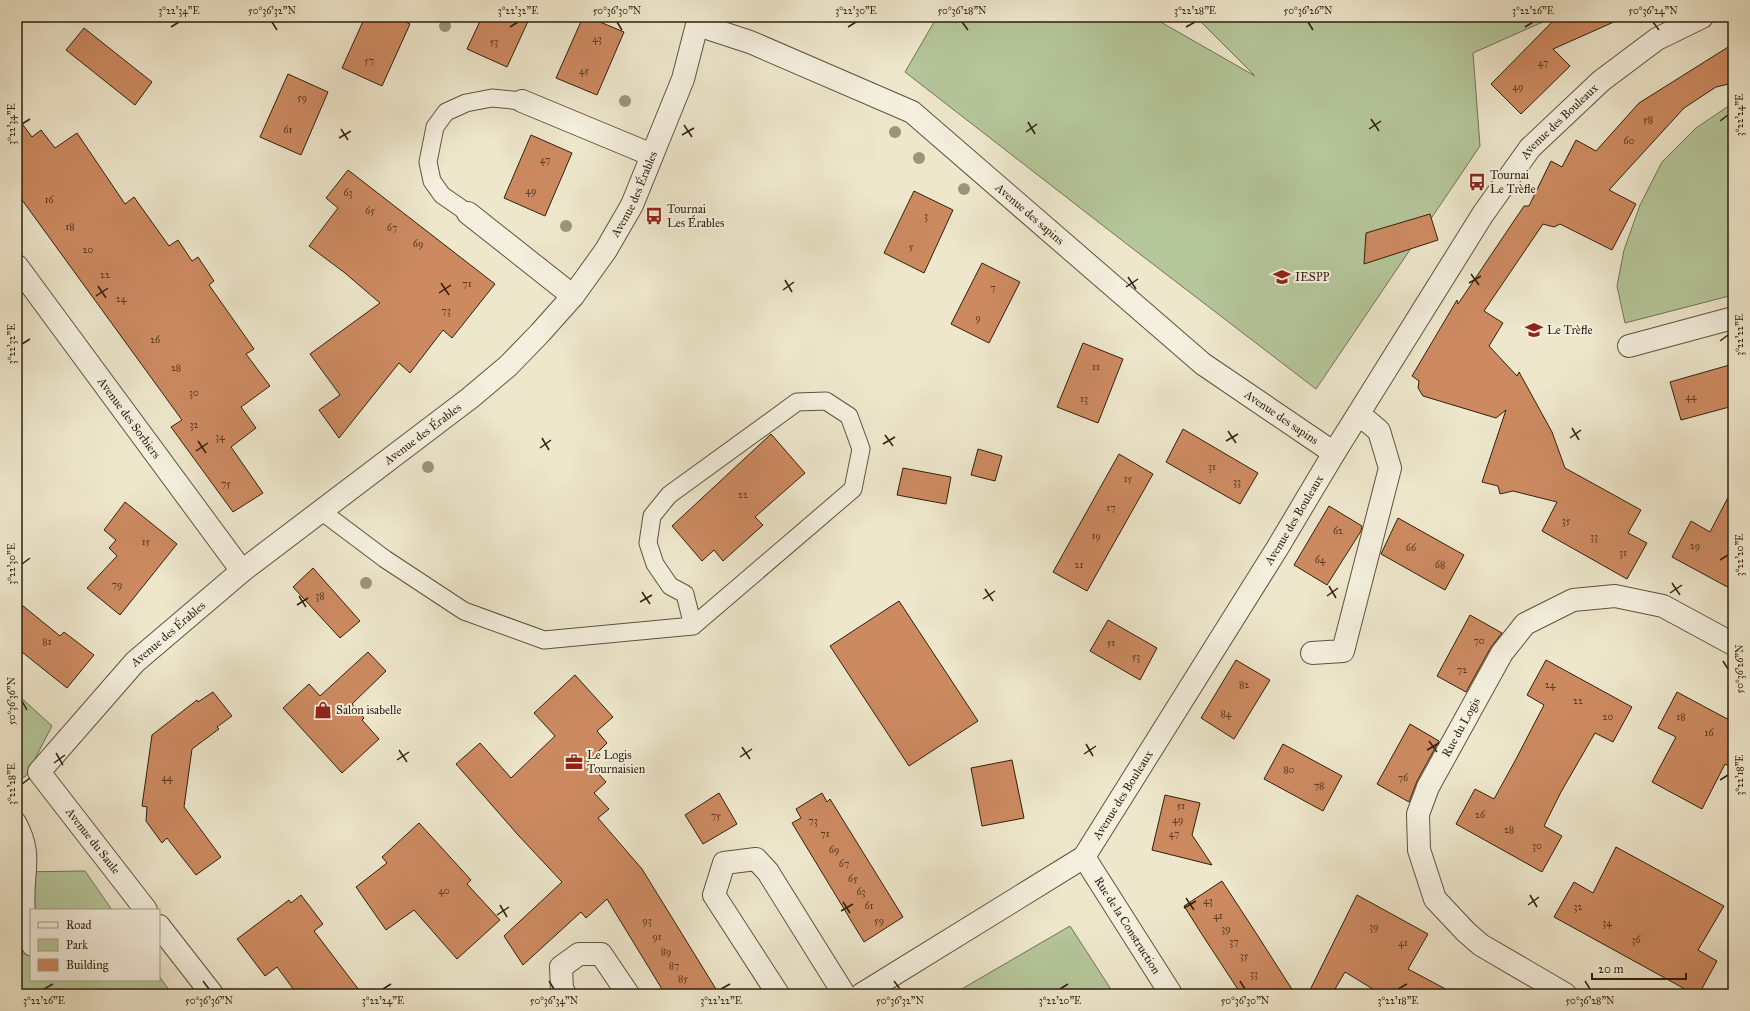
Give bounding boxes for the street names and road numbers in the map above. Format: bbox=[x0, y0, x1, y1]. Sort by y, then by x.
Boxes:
street label: Avenue des Bouleaux bbox=[1517, 80, 1601, 162]
street label: Avenue des Érables bbox=[608, 149, 660, 240]
street label: Avenue des sapins bbox=[992, 180, 1067, 248]
street label: Avenue des Sorbiers bbox=[94, 374, 164, 461]
street label: Avenue des sapins bbox=[1241, 387, 1321, 447]
street label: Avenue des Érables bbox=[381, 400, 464, 468]
street label: Avenue des Bouleaux bbox=[1261, 472, 1327, 568]
street label: Avenue des Érables bbox=[127, 598, 208, 670]
street label: Rue du Logis bbox=[1439, 695, 1483, 759]
street label: Avenue des Bouleaux bbox=[1089, 747, 1156, 843]
street label: Avenue du Saule bbox=[62, 804, 123, 877]
street label: Rue de la Construction bbox=[1091, 874, 1164, 977]

